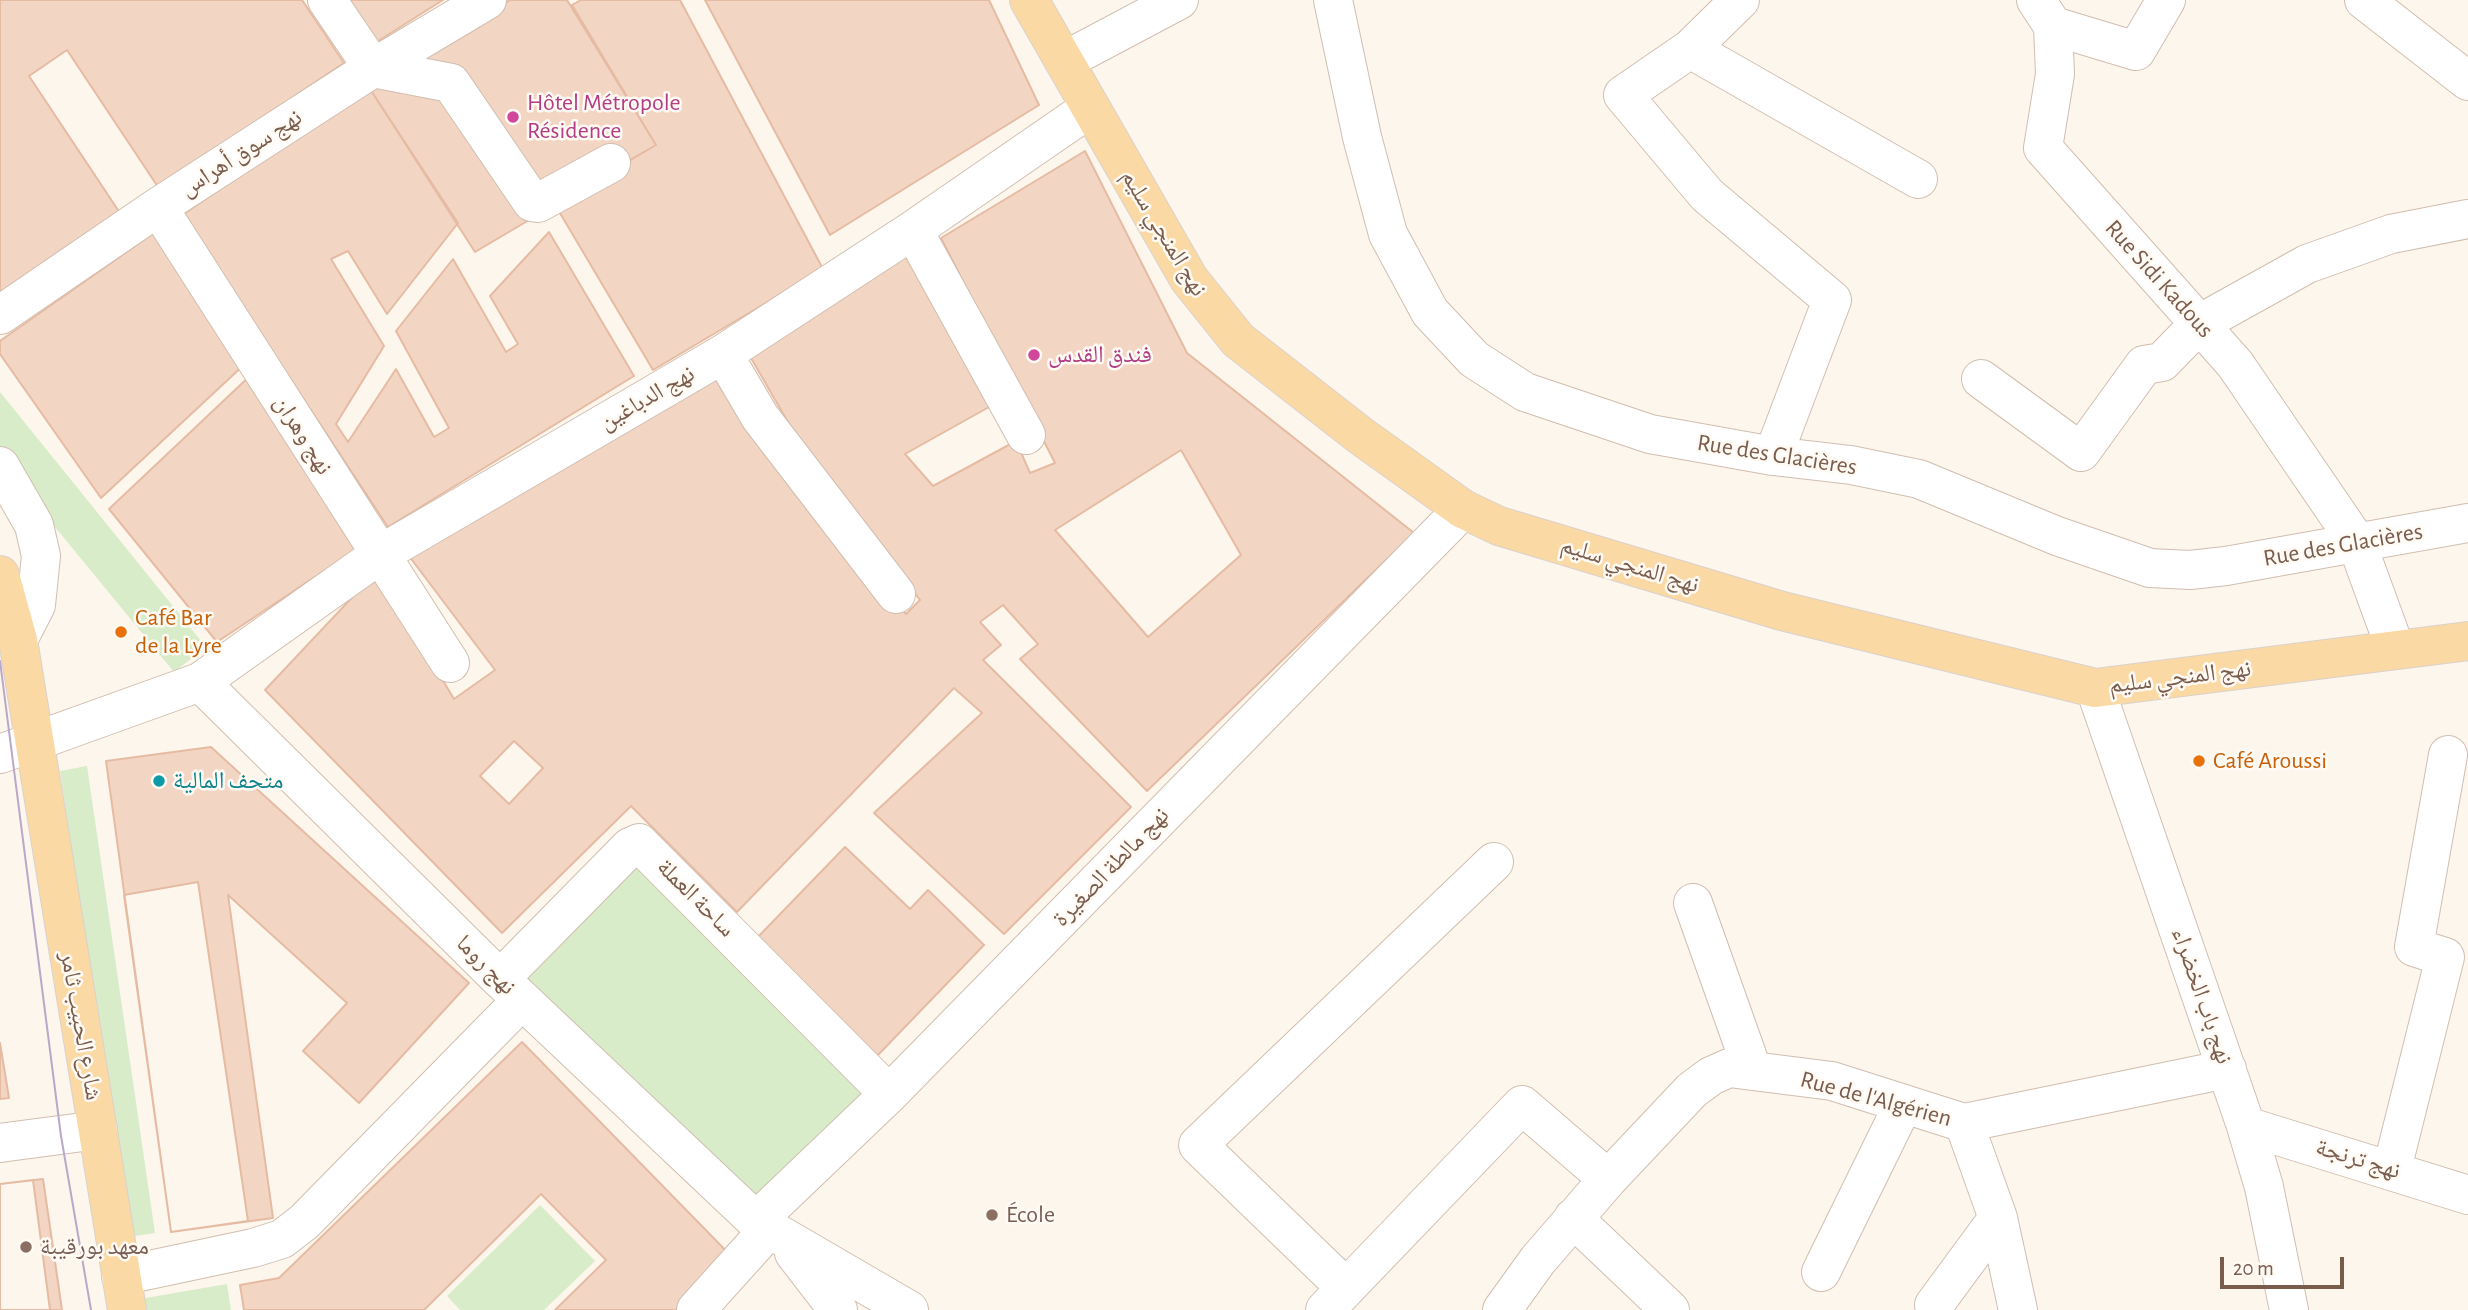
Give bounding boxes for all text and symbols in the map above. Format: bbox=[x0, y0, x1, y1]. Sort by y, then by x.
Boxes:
place label: Hôtel Métropole Résidence bbox=[527, 89, 681, 145]
street label: نهج سوق أهراس bbox=[175, 103, 307, 203]
marker: Hôtel Métropole Résidence bbox=[505, 109, 521, 125]
street label: نهج المنجي سليم bbox=[1115, 164, 1213, 302]
street label: Rue Sidi Kadous bbox=[2099, 214, 2219, 344]
place label: فندق القدس bbox=[1048, 341, 1152, 369]
marker: فندق القدس bbox=[1026, 347, 1042, 363]
street label: نهج الدباغين bbox=[594, 359, 700, 437]
street label: نهج وهران bbox=[267, 390, 339, 480]
street label: Rue des Glacières bbox=[1695, 428, 1859, 482]
street label: Rue des Glacières bbox=[2261, 517, 2425, 573]
street label: نهج المنجي سليم bbox=[1557, 530, 1703, 600]
place label: Café Bar de la Lyre bbox=[135, 604, 222, 660]
marker: Café Bar de la Lyre bbox=[113, 624, 129, 640]
street label: نهج المنجي سليم bbox=[2107, 654, 2253, 700]
place label: Café Aroussi bbox=[2213, 747, 2327, 775]
marker: Café Aroussi bbox=[2191, 753, 2207, 769]
place label: متحف المالية bbox=[173, 767, 283, 795]
marker: متحف المالية bbox=[151, 773, 167, 789]
street label: نهج مالطة الصغيرة bbox=[1047, 801, 1175, 933]
street label: ساحة العملة bbox=[651, 853, 741, 943]
street label: نهج باب الخضراء bbox=[2165, 924, 2239, 1068]
street label: نهج روما bbox=[450, 929, 522, 1001]
street label: شارع الحبيب ثامر bbox=[54, 949, 108, 1103]
street label: Rue de l'Algérien bbox=[1797, 1065, 1955, 1133]
street label: نهج ترنجة bbox=[2312, 1133, 2404, 1185]
place label: École bbox=[1006, 1201, 1055, 1229]
marker: École bbox=[984, 1207, 1000, 1223]
place label: معهد بورقيبة bbox=[40, 1233, 149, 1261]
marker: معهد بورقيبة bbox=[18, 1239, 34, 1255]
scale bar bbox=[2223, 1244, 2347, 1288]
text: 20 m bbox=[2233, 1258, 2274, 1279]

